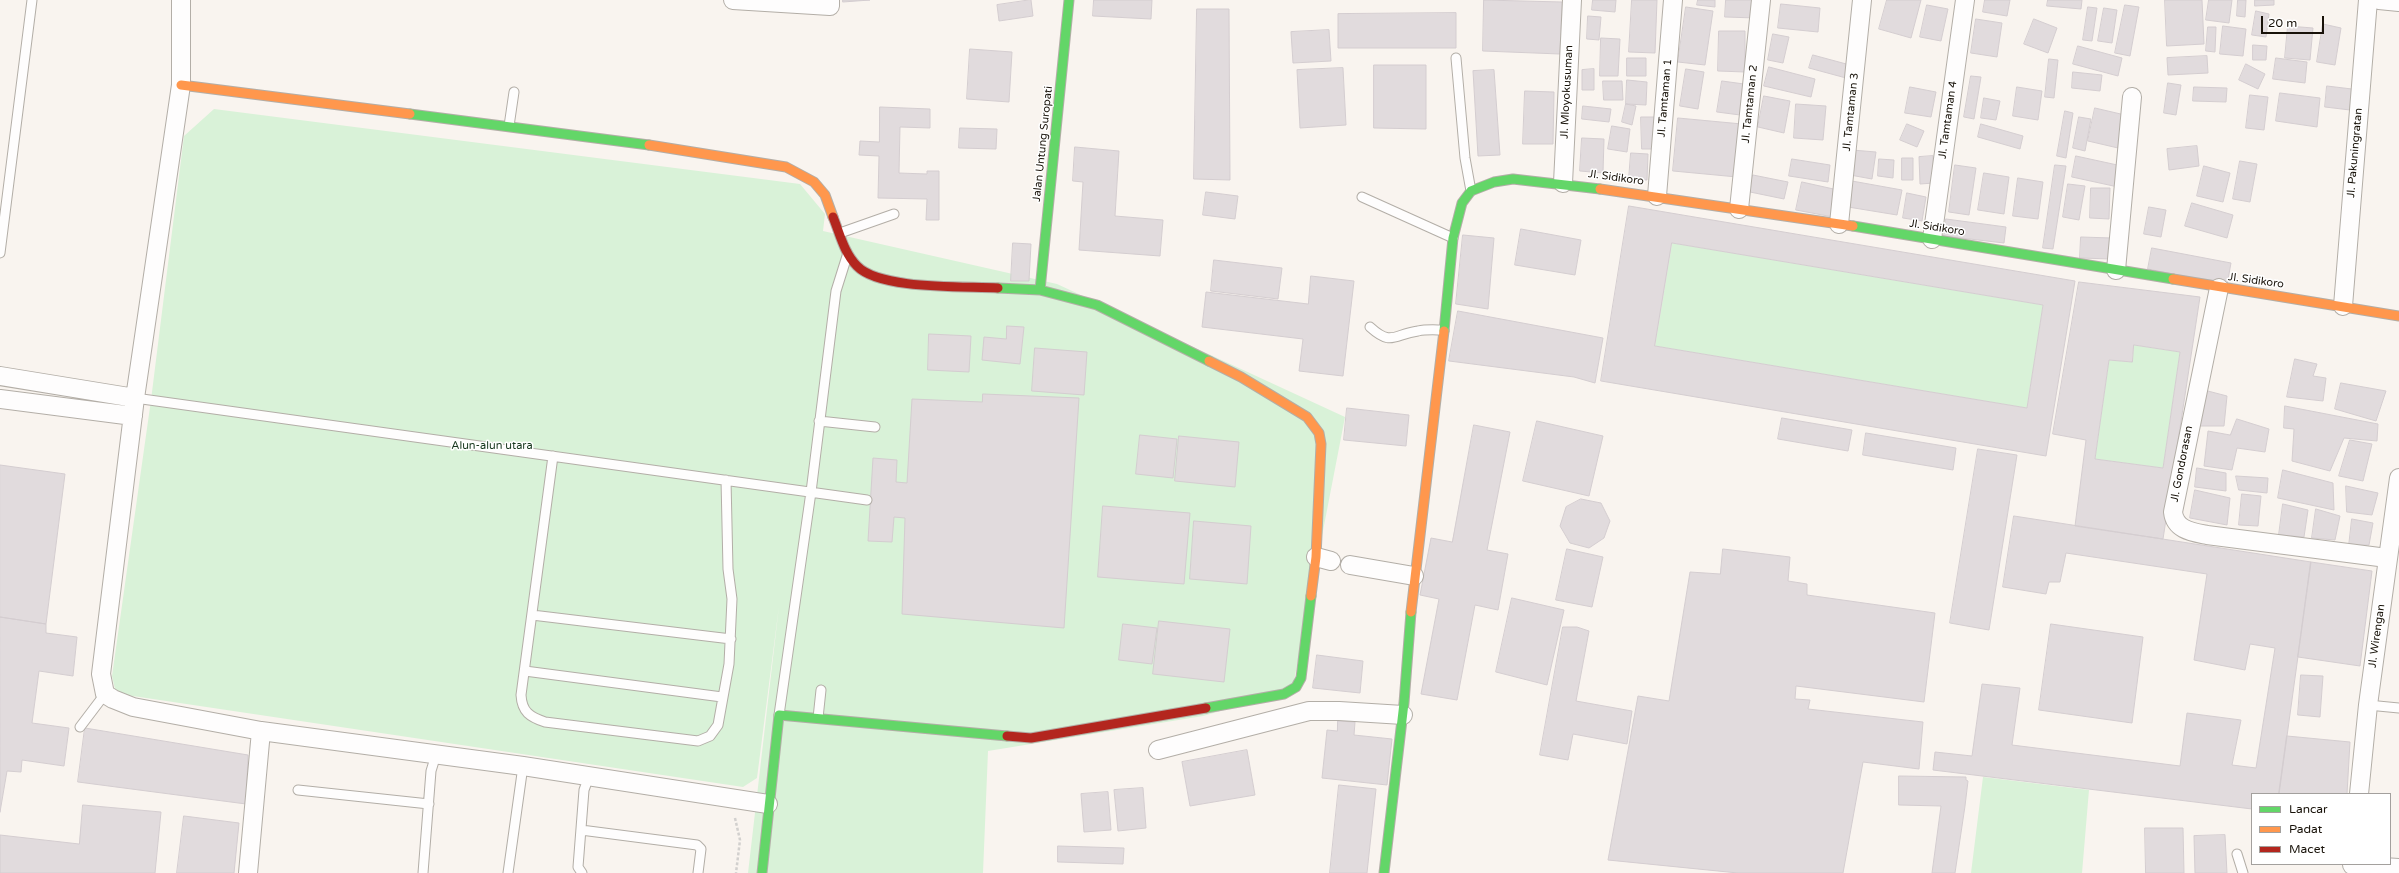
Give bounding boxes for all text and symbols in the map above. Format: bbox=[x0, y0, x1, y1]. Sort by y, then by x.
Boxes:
scale bar bbox=[2263, 8, 2326, 34]
text: 20 m bbox=[2268, 16, 2297, 30]
street label: Jl. Mloyokusuman bbox=[1558, 45, 1576, 139]
street label: Jl. Tamtaman 1 bbox=[1655, 58, 1675, 138]
street label: Jl. Tamtaman 2 bbox=[1739, 64, 1761, 144]
street label: Jl. Tamtaman 3 bbox=[1840, 72, 1862, 152]
street label: Jl. Tamtaman 4 bbox=[1936, 80, 1960, 160]
street label: Jalan Untung Suropati bbox=[1030, 86, 1056, 202]
street label: Jl. Pakuningratan bbox=[2345, 108, 2365, 198]
street label: Jl. Sidikoro bbox=[1587, 168, 1645, 188]
street label: Jl. Sidikoro bbox=[1908, 217, 1966, 239]
street label: Jl. Sidikoro bbox=[2227, 271, 2285, 291]
street label: Jl. Gondorasan bbox=[2168, 425, 2196, 503]
park label: Alun-alun utara bbox=[451, 439, 533, 453]
street label: Jl. Wirengan bbox=[2366, 603, 2388, 669]
legend bbox=[2251, 793, 2391, 865]
text: Lancar bbox=[2289, 802, 2328, 816]
text: Padat bbox=[2289, 822, 2322, 836]
text: Macet bbox=[2289, 842, 2325, 856]

